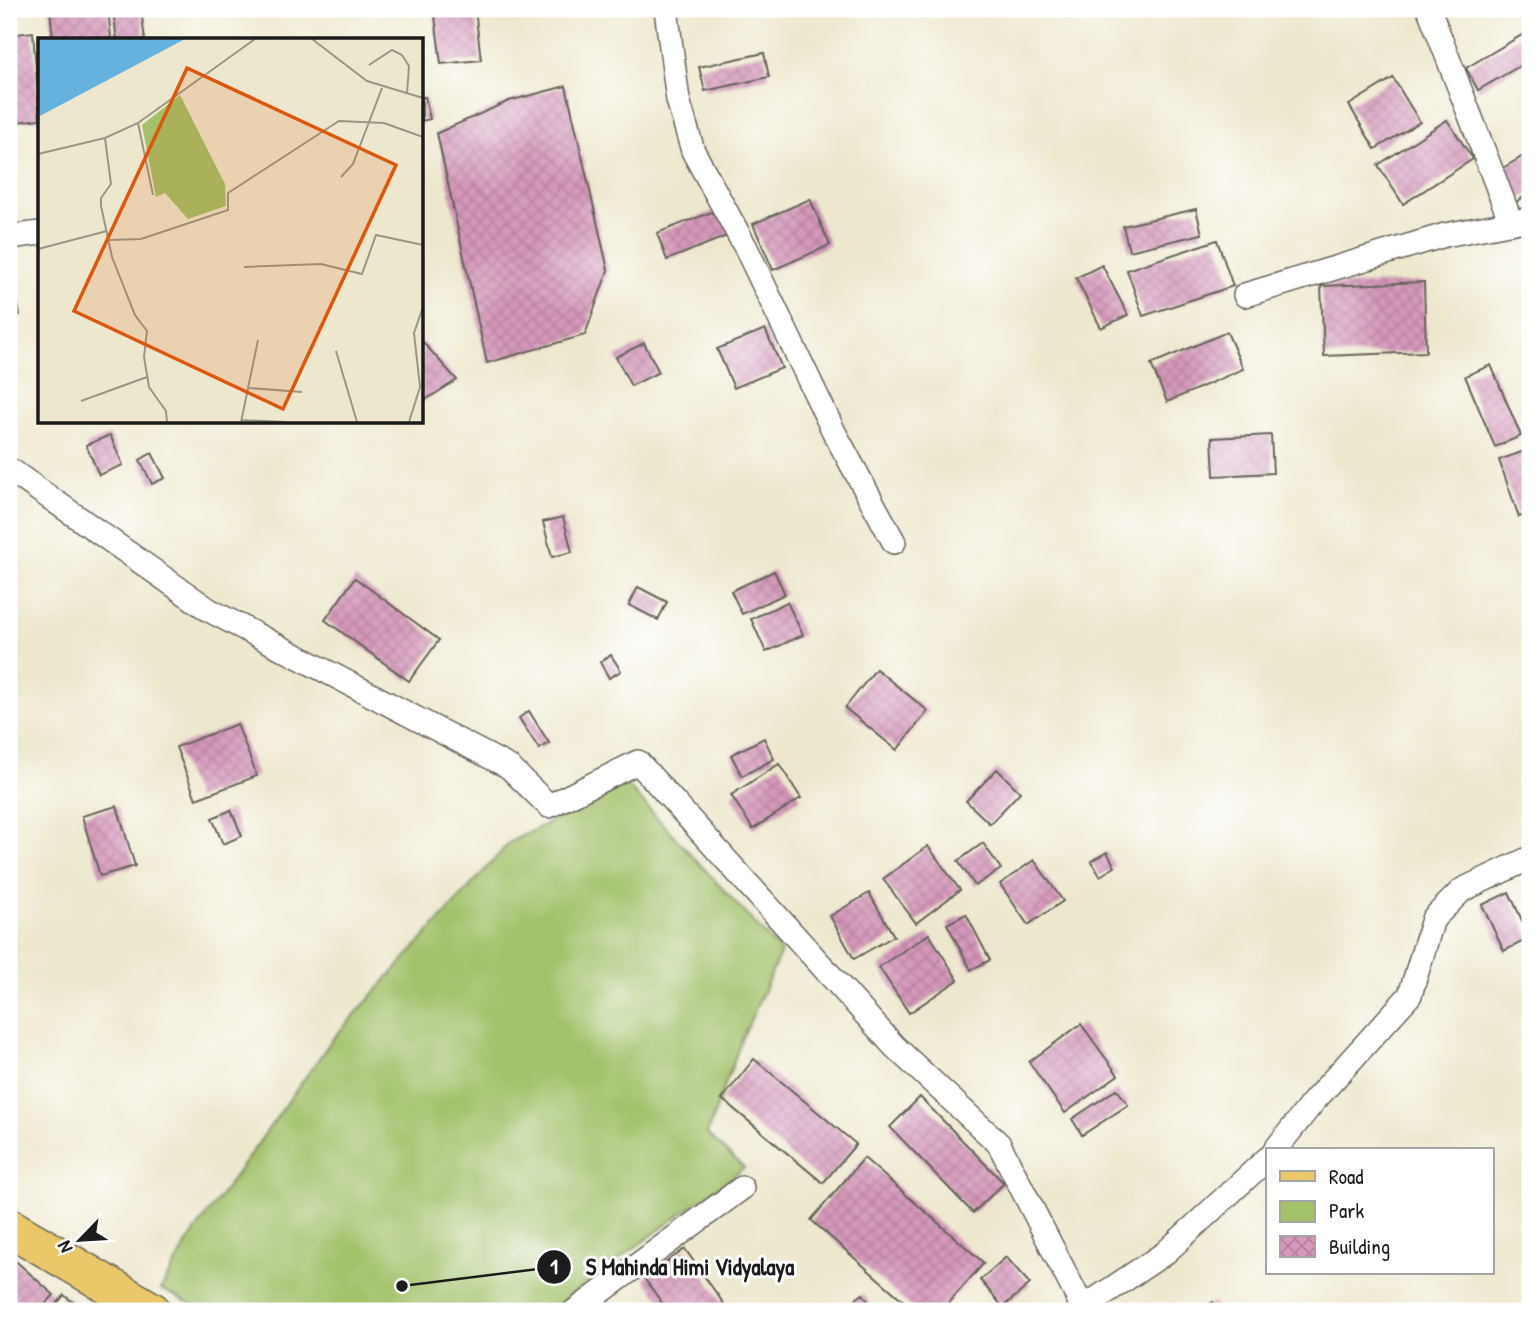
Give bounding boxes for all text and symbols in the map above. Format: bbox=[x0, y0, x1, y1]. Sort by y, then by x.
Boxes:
inset map bbox=[38, 38, 424, 424]
legend bbox=[1266, 1148, 1494, 1274]
text: Road bbox=[1329, 1162, 1363, 1191]
text: Park bbox=[1329, 1196, 1364, 1225]
north arrow bbox=[46, 1204, 116, 1274]
text: Building bbox=[1329, 1232, 1390, 1261]
text: N bbox=[51, 1237, 79, 1257]
callout: S Mahinda Himi Vidyalaya bbox=[537, 1245, 808, 1289]
text: S Mahinda Himi Vidyalaya bbox=[586, 1251, 794, 1283]
text: 1 bbox=[550, 1252, 558, 1281]

